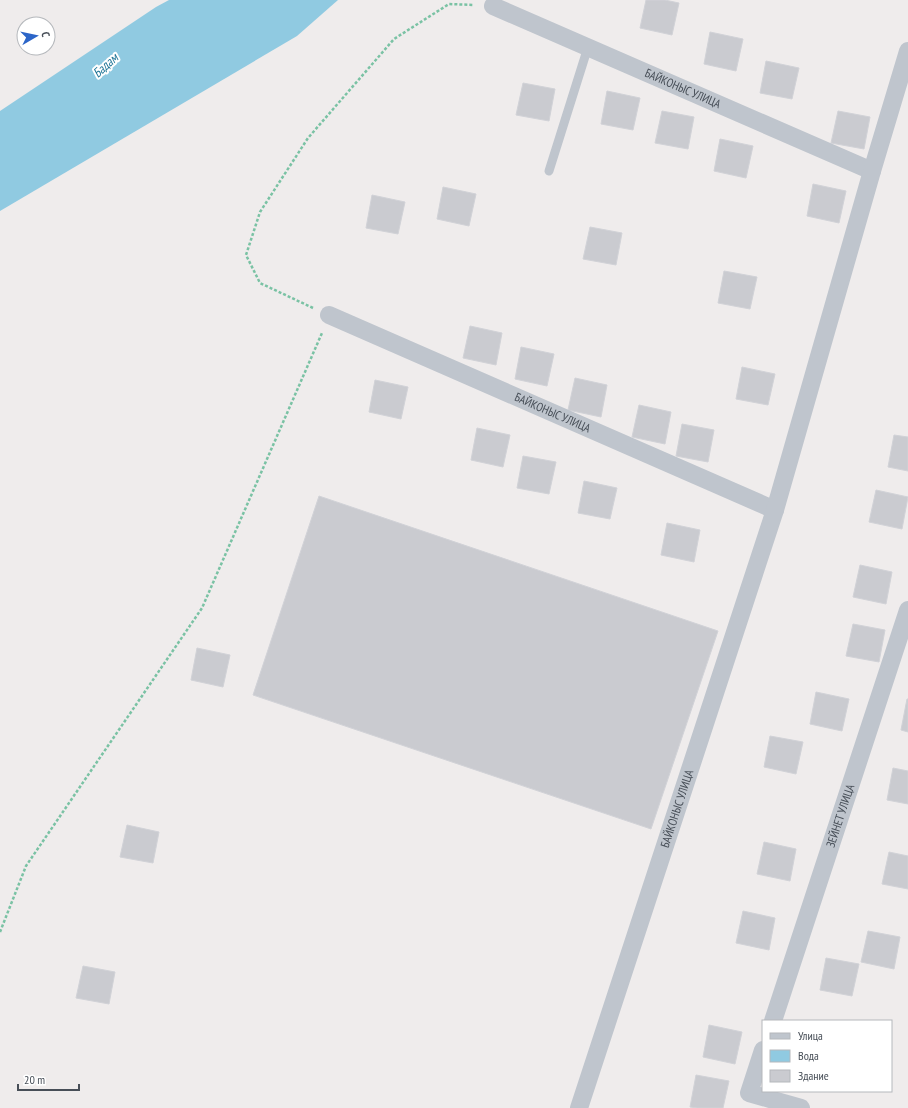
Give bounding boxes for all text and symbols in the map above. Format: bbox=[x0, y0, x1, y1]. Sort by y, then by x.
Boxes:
north arrow bbox=[16, 16, 56, 56]
text: С bbox=[39, 31, 53, 38]
water label: Бадам bbox=[89, 49, 123, 81]
street label: БАЙКОНЫС УЛИЦА bbox=[643, 65, 724, 111]
street label: БАЙКОНЫС УЛИЦА bbox=[512, 389, 593, 436]
street label: БАЙКОНЫС УЛИЦА bbox=[657, 767, 697, 850]
street label: ЗЕЙНЕТ УЛИЦА bbox=[823, 782, 857, 849]
legend bbox=[762, 1020, 892, 1092]
text: Улица bbox=[798, 1028, 823, 1043]
text: Вода bbox=[798, 1048, 819, 1063]
scale bar bbox=[18, 1066, 79, 1092]
text: Здание bbox=[798, 1068, 829, 1083]
text: 20 m bbox=[24, 1072, 45, 1087]

